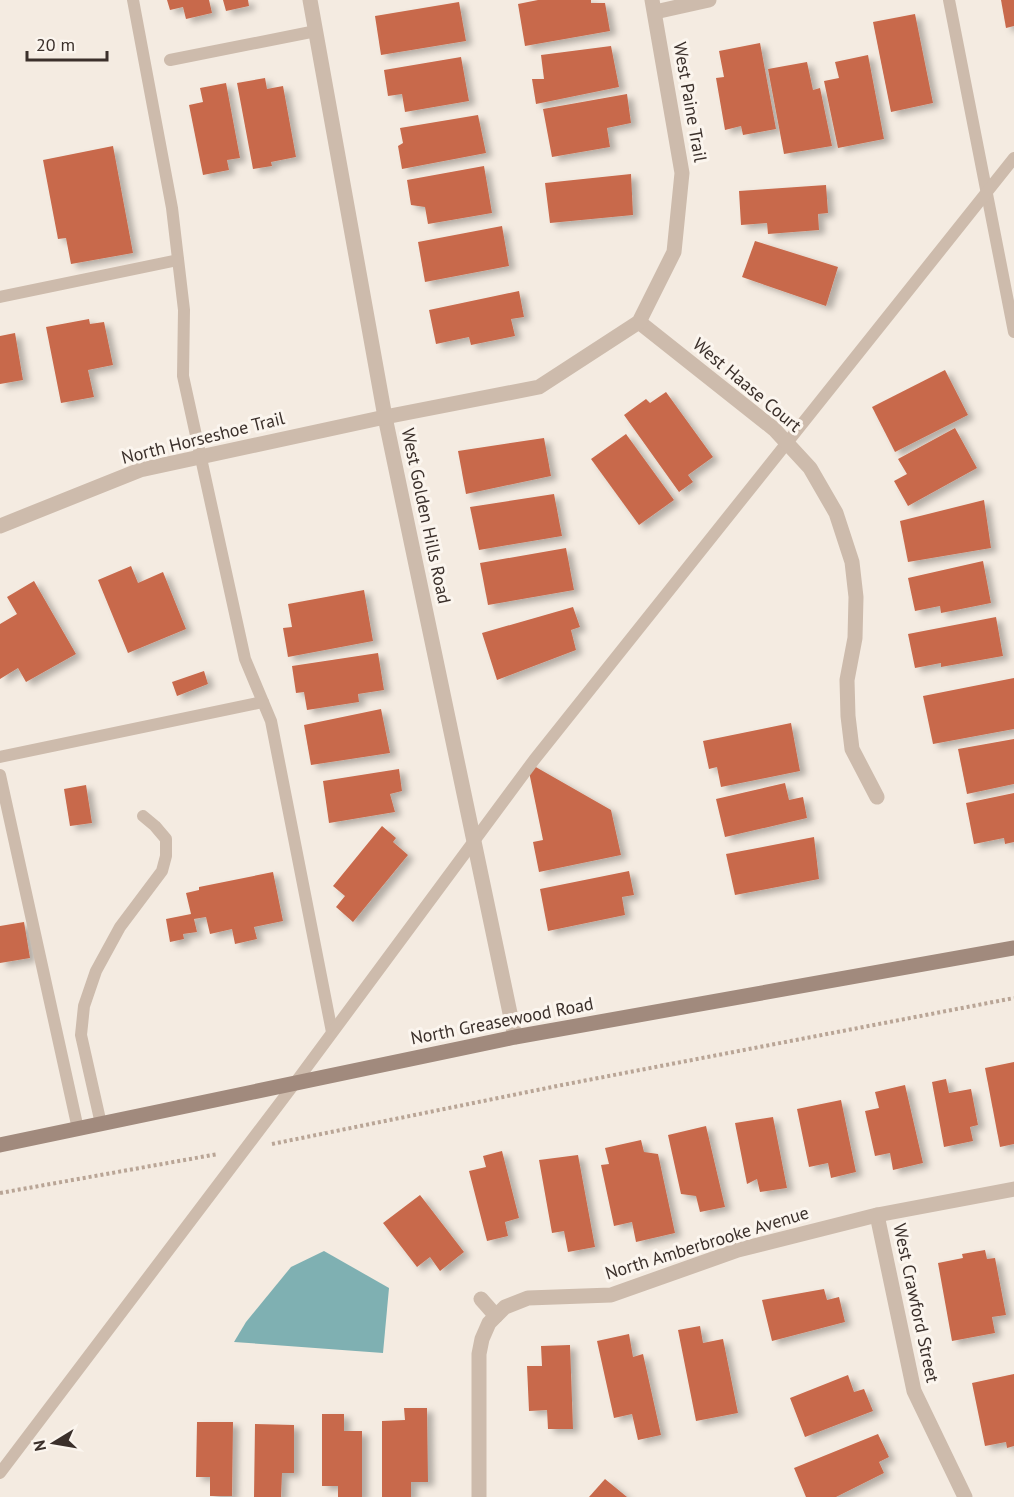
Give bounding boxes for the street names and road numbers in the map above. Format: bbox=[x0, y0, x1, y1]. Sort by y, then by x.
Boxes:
street label: West Paine Trail bbox=[669, 40, 712, 164]
street label: West Haase Court bbox=[688, 332, 806, 437]
street label: North Horseshoe Trail bbox=[119, 406, 288, 469]
street label: West Golden Hills Road bbox=[397, 426, 456, 606]
street label: North Greasewood Road bbox=[408, 991, 595, 1050]
street label: North Amberbrooke Avenue bbox=[602, 1201, 812, 1284]
street label: West Crawford Street bbox=[888, 1221, 945, 1384]

